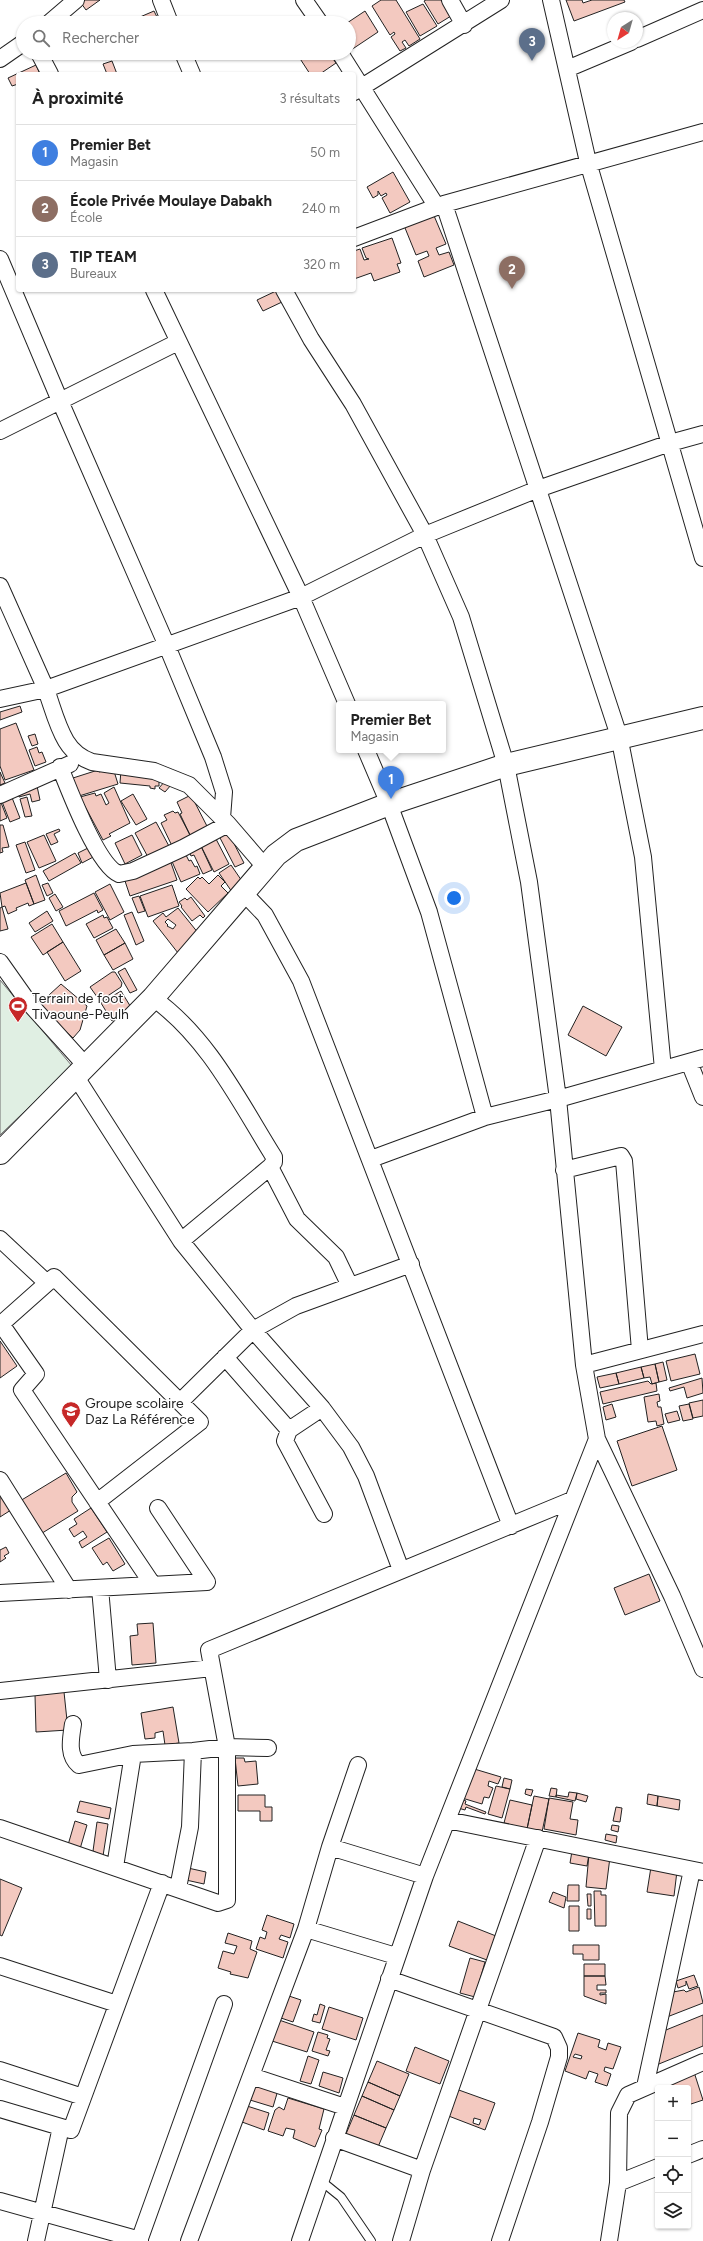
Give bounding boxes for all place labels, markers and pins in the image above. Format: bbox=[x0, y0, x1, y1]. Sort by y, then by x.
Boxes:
pin: 3 bbox=[519, 28, 545, 61]
pin: 2 bbox=[499, 256, 525, 289]
pin: 1 bbox=[378, 766, 404, 799]
place label: Terrain de foot Tivaoune-Peulh bbox=[32, 990, 129, 1023]
sports icon: Terrain de foot Tivaoune-Peulh bbox=[7, 995, 29, 1023]
place label: Groupe scolaire Daz La Référence bbox=[85, 1395, 195, 1428]
school or university icon: Groupe scolaire Daz La Référence bbox=[60, 1400, 82, 1428]

